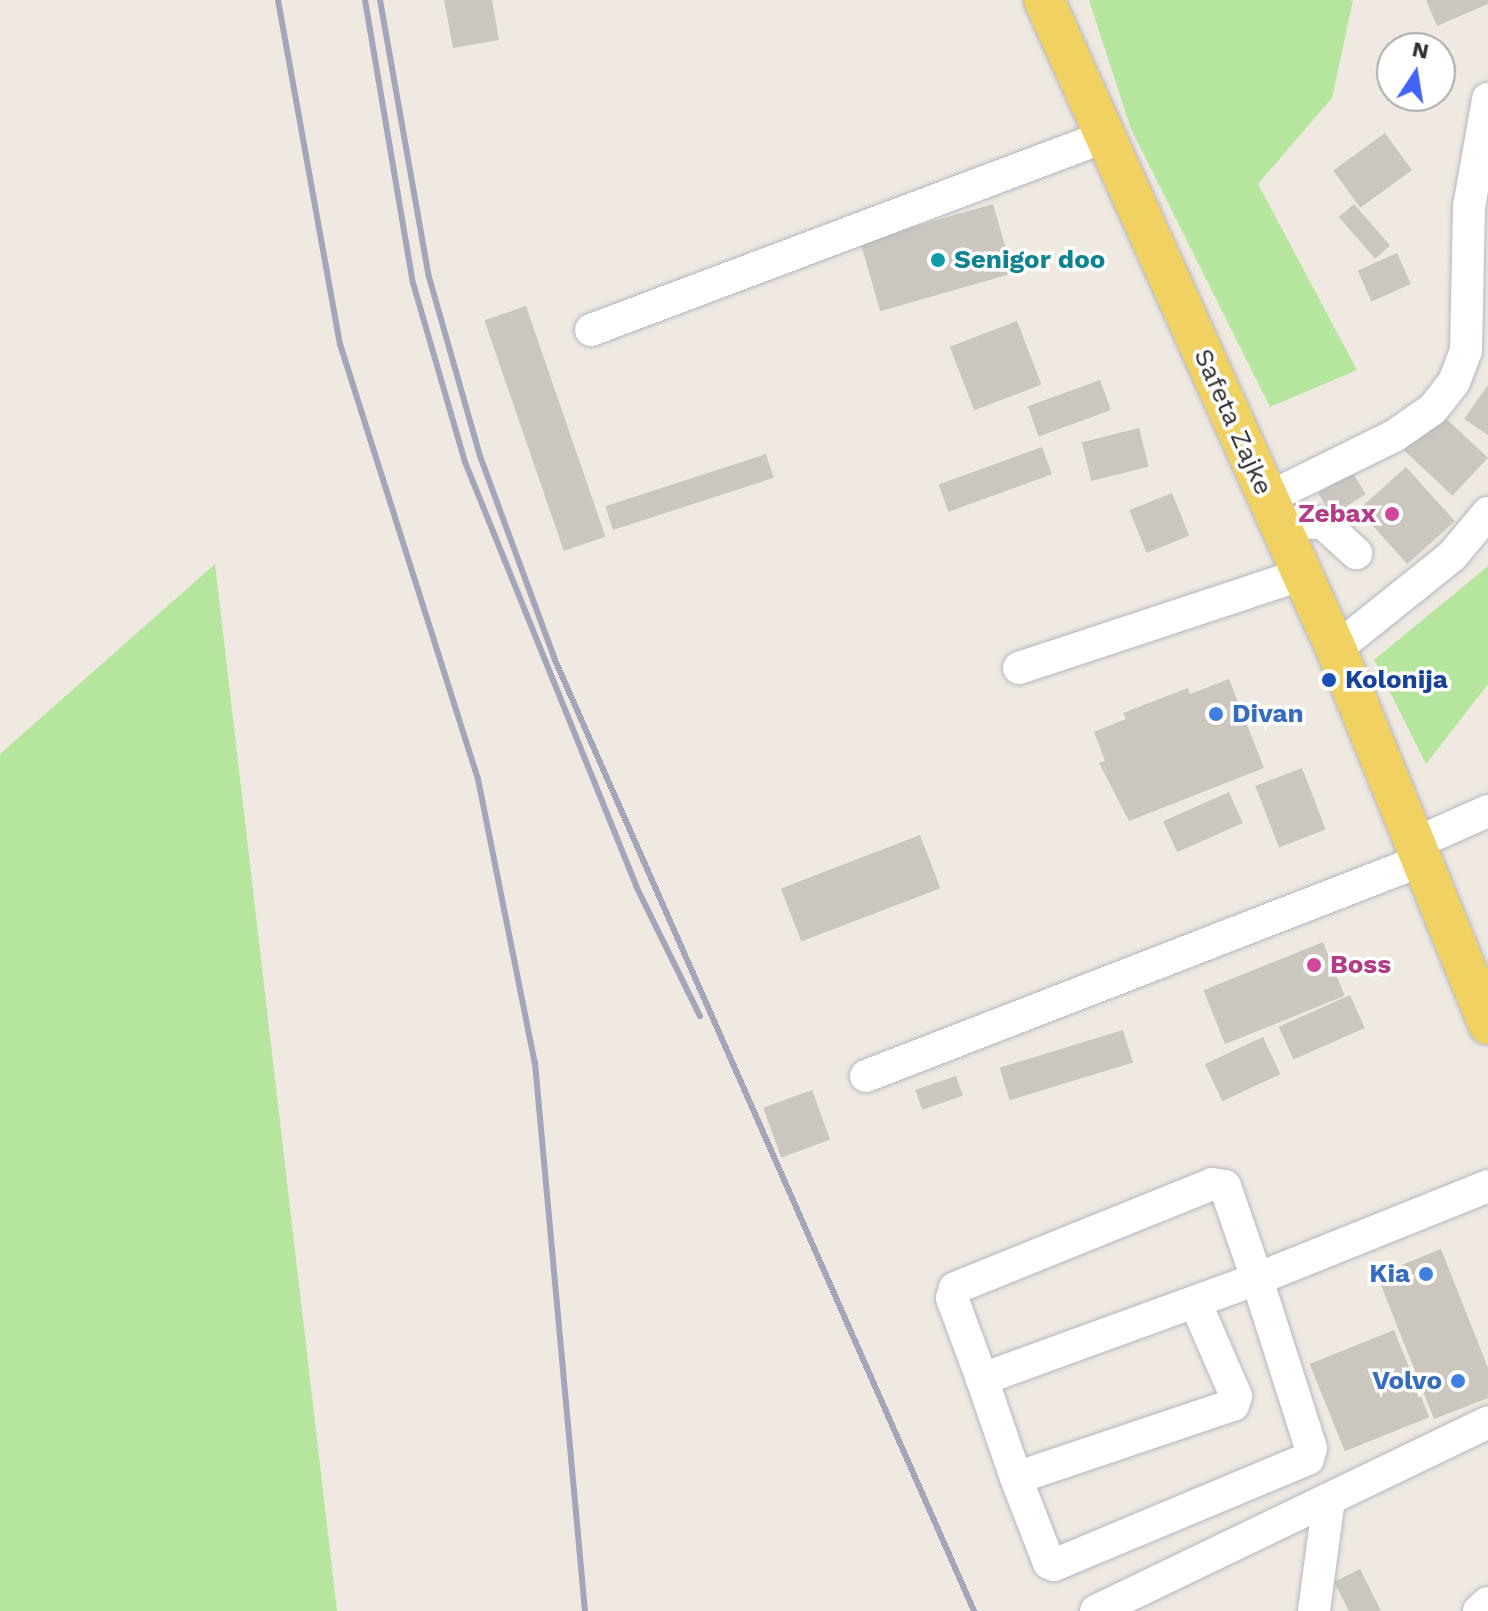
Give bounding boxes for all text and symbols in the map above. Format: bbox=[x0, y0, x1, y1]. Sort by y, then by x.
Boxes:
north arrow bbox=[1376, 32, 1456, 112]
text: N bbox=[1410, 36, 1431, 64]
place label: Senigor doo bbox=[954, 244, 1106, 276]
marker: Senigor doo bbox=[929, 251, 947, 269]
street label: Safeta Zajke bbox=[1187, 344, 1279, 500]
place label: Zebax bbox=[1298, 498, 1376, 530]
marker: Zebax bbox=[1383, 505, 1401, 523]
place label: Kolonija bbox=[1345, 664, 1448, 696]
marker: Kolonija bbox=[1320, 671, 1338, 689]
place label: Divan bbox=[1232, 698, 1304, 730]
marker: Divan bbox=[1207, 705, 1225, 723]
place label: Boss bbox=[1330, 949, 1391, 981]
marker: Boss bbox=[1305, 956, 1323, 974]
place label: Kia bbox=[1369, 1258, 1410, 1290]
marker: Kia bbox=[1417, 1265, 1435, 1283]
place label: Volvo bbox=[1372, 1365, 1442, 1397]
marker: Volvo bbox=[1449, 1372, 1467, 1390]

